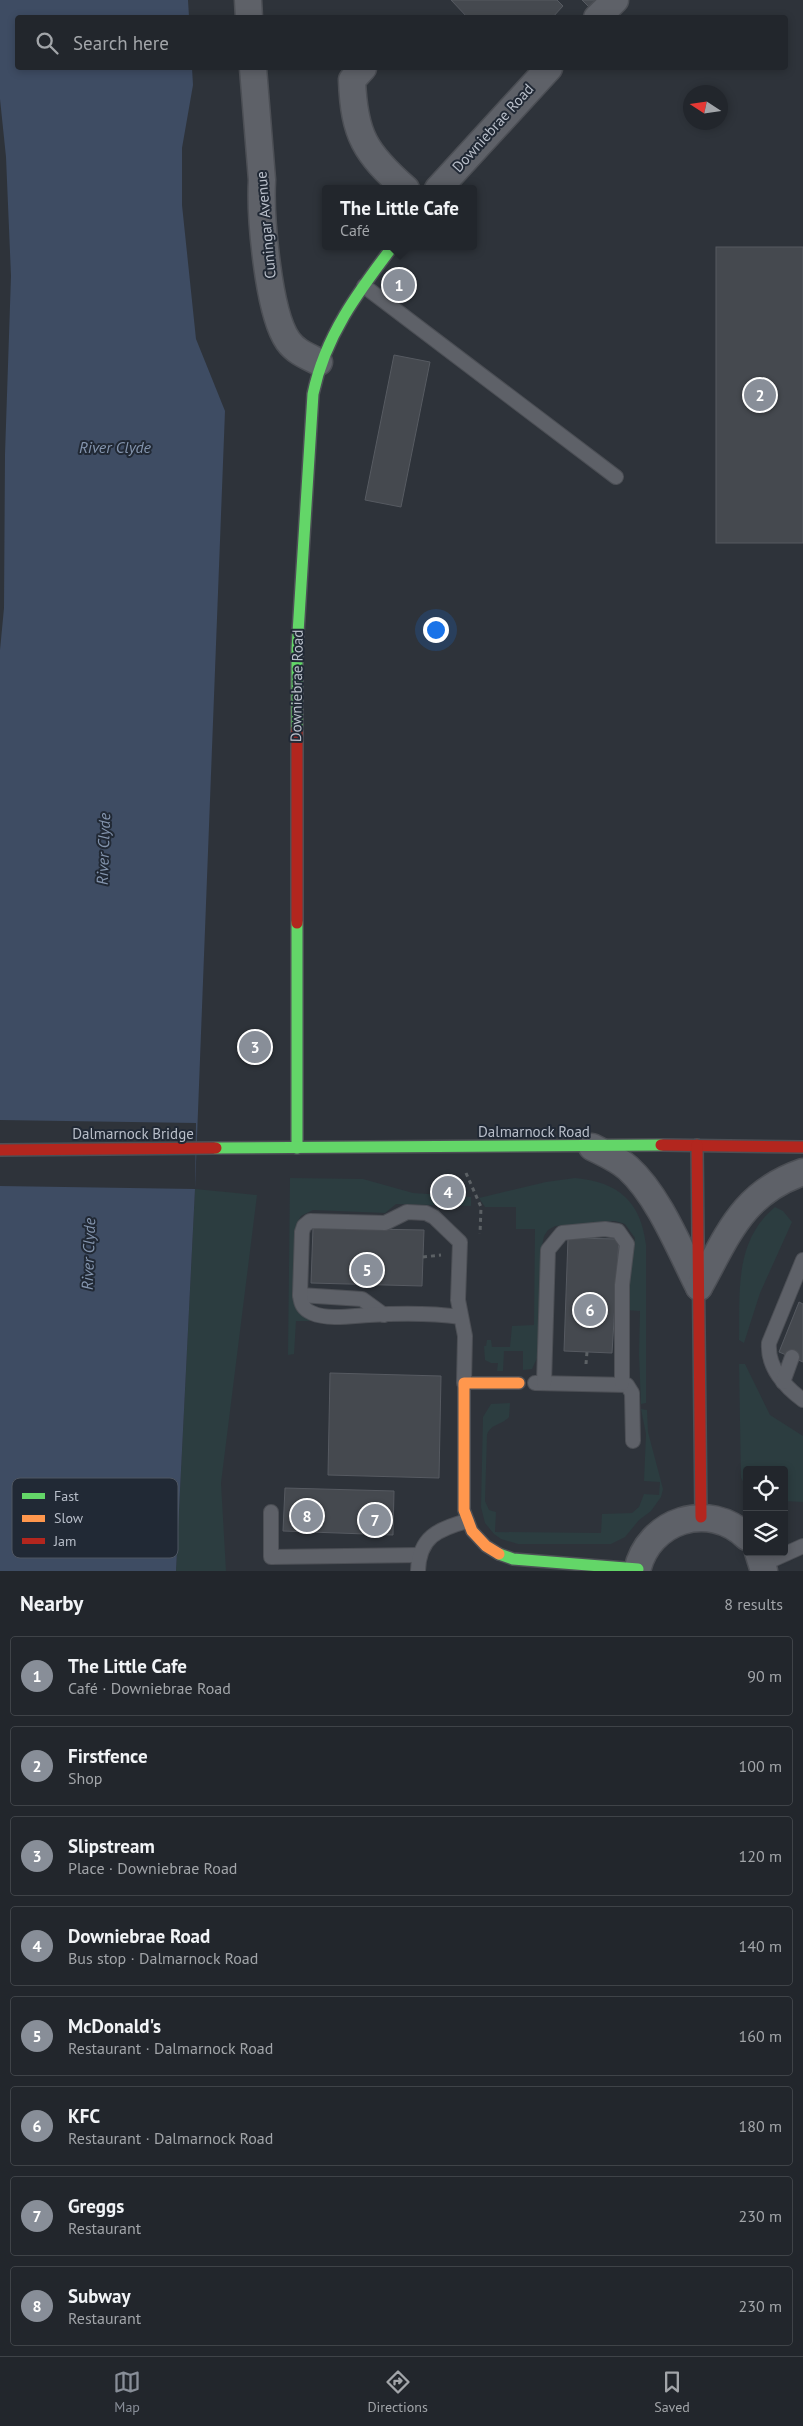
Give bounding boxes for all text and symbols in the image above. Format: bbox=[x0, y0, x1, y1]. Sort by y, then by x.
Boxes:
search box bbox=[15, 15, 788, 70]
icon: search bbox=[33, 29, 61, 57]
text: Search here bbox=[73, 31, 169, 55]
street label: Downiebrae Road bbox=[448, 79, 537, 176]
north arrow bbox=[683, 85, 728, 130]
street label: Cuningar Avenue bbox=[251, 171, 280, 280]
popup bbox=[322, 185, 477, 250]
text: The Little Cafe bbox=[340, 196, 459, 220]
text: Café bbox=[340, 220, 370, 240]
pin: 1 bbox=[383, 266, 415, 304]
pin: 2 bbox=[744, 376, 776, 414]
water label: River Clyde bbox=[79, 437, 152, 457]
your location bbox=[423, 617, 449, 643]
street label: Downiebrae Road bbox=[286, 630, 307, 742]
water label: River Clyde bbox=[92, 812, 114, 885]
pin: 3 bbox=[239, 1028, 271, 1066]
street label: Dalmarnock Road bbox=[478, 1122, 590, 1141]
street label: Dalmarnock Bridge bbox=[72, 1124, 194, 1143]
pin: 4 bbox=[432, 1173, 464, 1211]
water label: River Clyde bbox=[77, 1217, 99, 1290]
pin: 5 bbox=[351, 1251, 383, 1289]
pin: 6 bbox=[574, 1291, 606, 1329]
map controls bbox=[743, 1466, 788, 1556]
button: locate bbox=[743, 1466, 788, 1511]
legend bbox=[12, 1478, 178, 1558]
text: Fast bbox=[54, 1487, 79, 1505]
pin: 8 bbox=[291, 1497, 323, 1535]
pin: 7 bbox=[359, 1501, 391, 1539]
text: Slow bbox=[54, 1509, 84, 1527]
button: layers bbox=[743, 1511, 788, 1556]
text: Jam bbox=[53, 1532, 76, 1550]
text: Nearby bbox=[20, 1590, 83, 1617]
text: 8 results bbox=[724, 1594, 783, 1614]
text: The Little Cafe bbox=[68, 1654, 187, 1678]
text: 1 bbox=[32, 1666, 42, 1686]
text: 90 m bbox=[747, 1666, 782, 1686]
text: Café · Downiebrae Road bbox=[68, 1678, 231, 1698]
text: Firstfence bbox=[68, 1744, 148, 1768]
text: 2 bbox=[32, 1756, 42, 1776]
text: 100 m bbox=[739, 1756, 782, 1776]
text: Shop bbox=[68, 1768, 102, 1788]
text: Slipstream bbox=[68, 1834, 155, 1858]
text: 3 bbox=[32, 1846, 42, 1866]
text: 120 m bbox=[739, 1846, 782, 1866]
text: Place · Downiebrae Road bbox=[68, 1858, 237, 1878]
text: Downiebrae Road bbox=[68, 1924, 210, 1948]
text: 4 bbox=[32, 1936, 42, 1956]
text: 140 m bbox=[739, 1936, 782, 1956]
text: Bus stop · Dalmarnock Road bbox=[68, 1948, 258, 1968]
text: McDonald's bbox=[68, 2014, 161, 2038]
text: 5 bbox=[32, 2026, 42, 2046]
text: 160 m bbox=[739, 2026, 782, 2046]
text: Restaurant · Dalmarnock Road bbox=[68, 2038, 273, 2058]
text: KFC bbox=[68, 2104, 100, 2128]
text: 6 bbox=[32, 2116, 42, 2136]
text: 180 m bbox=[739, 2116, 782, 2136]
text: Restaurant · Dalmarnock Road bbox=[68, 2128, 273, 2148]
text: Greggs bbox=[68, 2194, 124, 2218]
text: 7 bbox=[32, 2206, 42, 2226]
text: 230 m bbox=[739, 2206, 782, 2226]
text: Restaurant bbox=[68, 2218, 141, 2238]
text: Subway bbox=[68, 2284, 131, 2308]
text: 8 bbox=[32, 2296, 42, 2316]
text: 230 m bbox=[739, 2296, 782, 2316]
text: Restaurant bbox=[68, 2308, 141, 2328]
tab: Map bbox=[113, 2368, 141, 2416]
tab: Directions bbox=[367, 2368, 428, 2416]
tab: Saved bbox=[654, 2368, 690, 2416]

